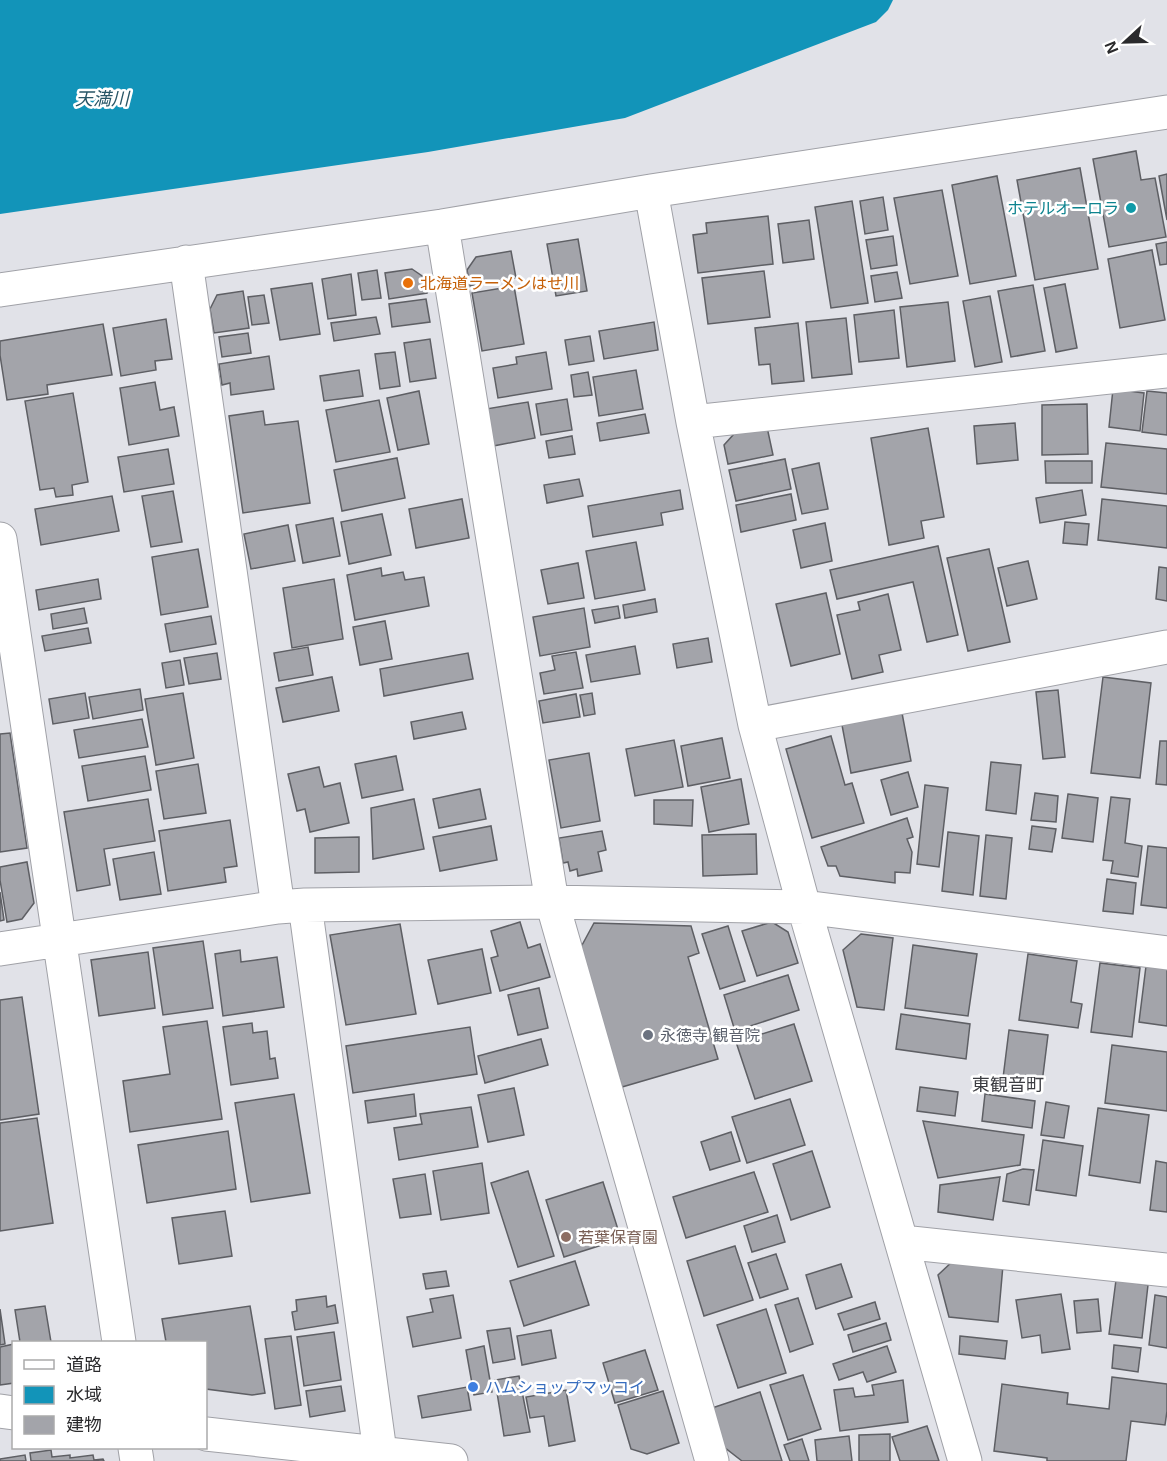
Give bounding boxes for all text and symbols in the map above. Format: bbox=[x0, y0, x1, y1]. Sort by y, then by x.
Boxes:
north arrow bbox=[1095, 12, 1155, 72]
text: N bbox=[1102, 39, 1122, 56]
water label: 天満川 bbox=[75, 89, 131, 109]
place label: ホテルオーロラ bbox=[1007, 200, 1119, 217]
marker: ホテルオーロラ bbox=[1124, 201, 1138, 215]
place label: 北海道ラーメンはせ川 bbox=[420, 275, 579, 292]
marker: 北海道ラーメンはせ川 bbox=[401, 276, 415, 290]
place label: 永徳寺 観音院 bbox=[660, 1027, 760, 1044]
marker: 永徳寺 観音院 bbox=[641, 1028, 655, 1042]
district label: 東観音町 bbox=[972, 1075, 1044, 1095]
place label: 若葉保育園 bbox=[578, 1229, 658, 1246]
marker: 若葉保育園 bbox=[559, 1230, 573, 1244]
legend bbox=[12, 1341, 207, 1449]
text: 道路 bbox=[66, 1355, 102, 1375]
place label: ハムショップマッコイ bbox=[485, 1379, 645, 1396]
marker: ハムショップマッコイ bbox=[466, 1380, 480, 1394]
text: 水域 bbox=[66, 1385, 102, 1405]
text: 建物 bbox=[66, 1415, 102, 1435]

